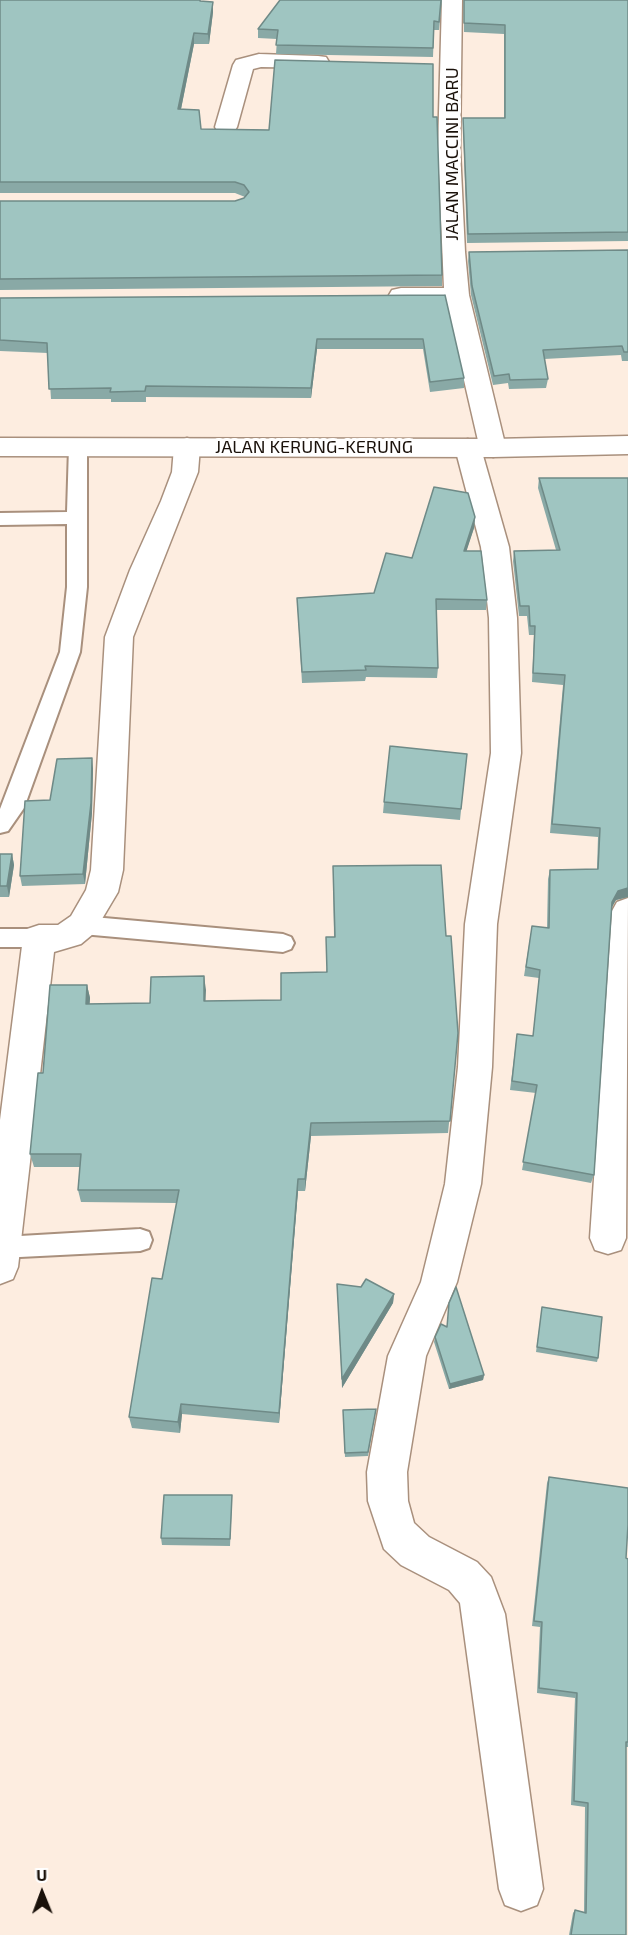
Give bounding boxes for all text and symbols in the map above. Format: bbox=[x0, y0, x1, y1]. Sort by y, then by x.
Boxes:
street label: JALAN MACCINI BARU bbox=[441, 67, 463, 241]
street label: JALAN KERUNG-KERUNG bbox=[215, 436, 413, 458]
north arrow bbox=[12, 1863, 72, 1923]
text: U bbox=[36, 1865, 47, 1884]

